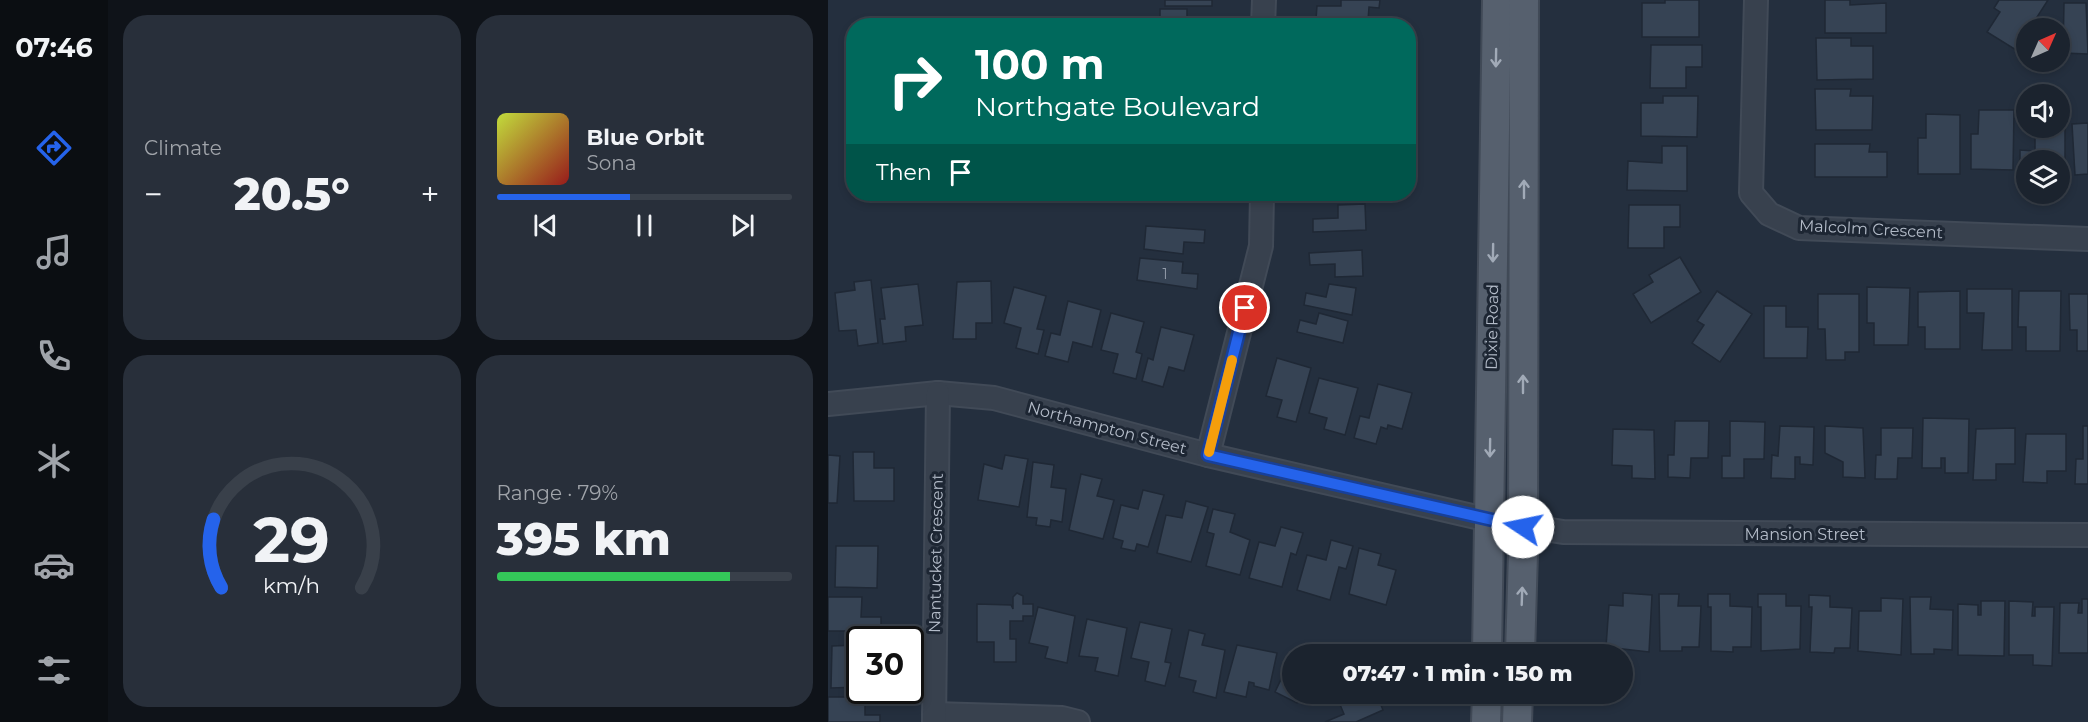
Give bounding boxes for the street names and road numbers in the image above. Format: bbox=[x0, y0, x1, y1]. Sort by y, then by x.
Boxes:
street label: Malcolm Crescent bbox=[1798, 216, 1944, 242]
street label: Dixie Road bbox=[1482, 284, 1502, 370]
street label: Northampton Street bbox=[1025, 398, 1189, 459]
street label: Nantucket Crescent bbox=[925, 472, 947, 633]
street label: Mansion Street bbox=[1744, 525, 1866, 544]

